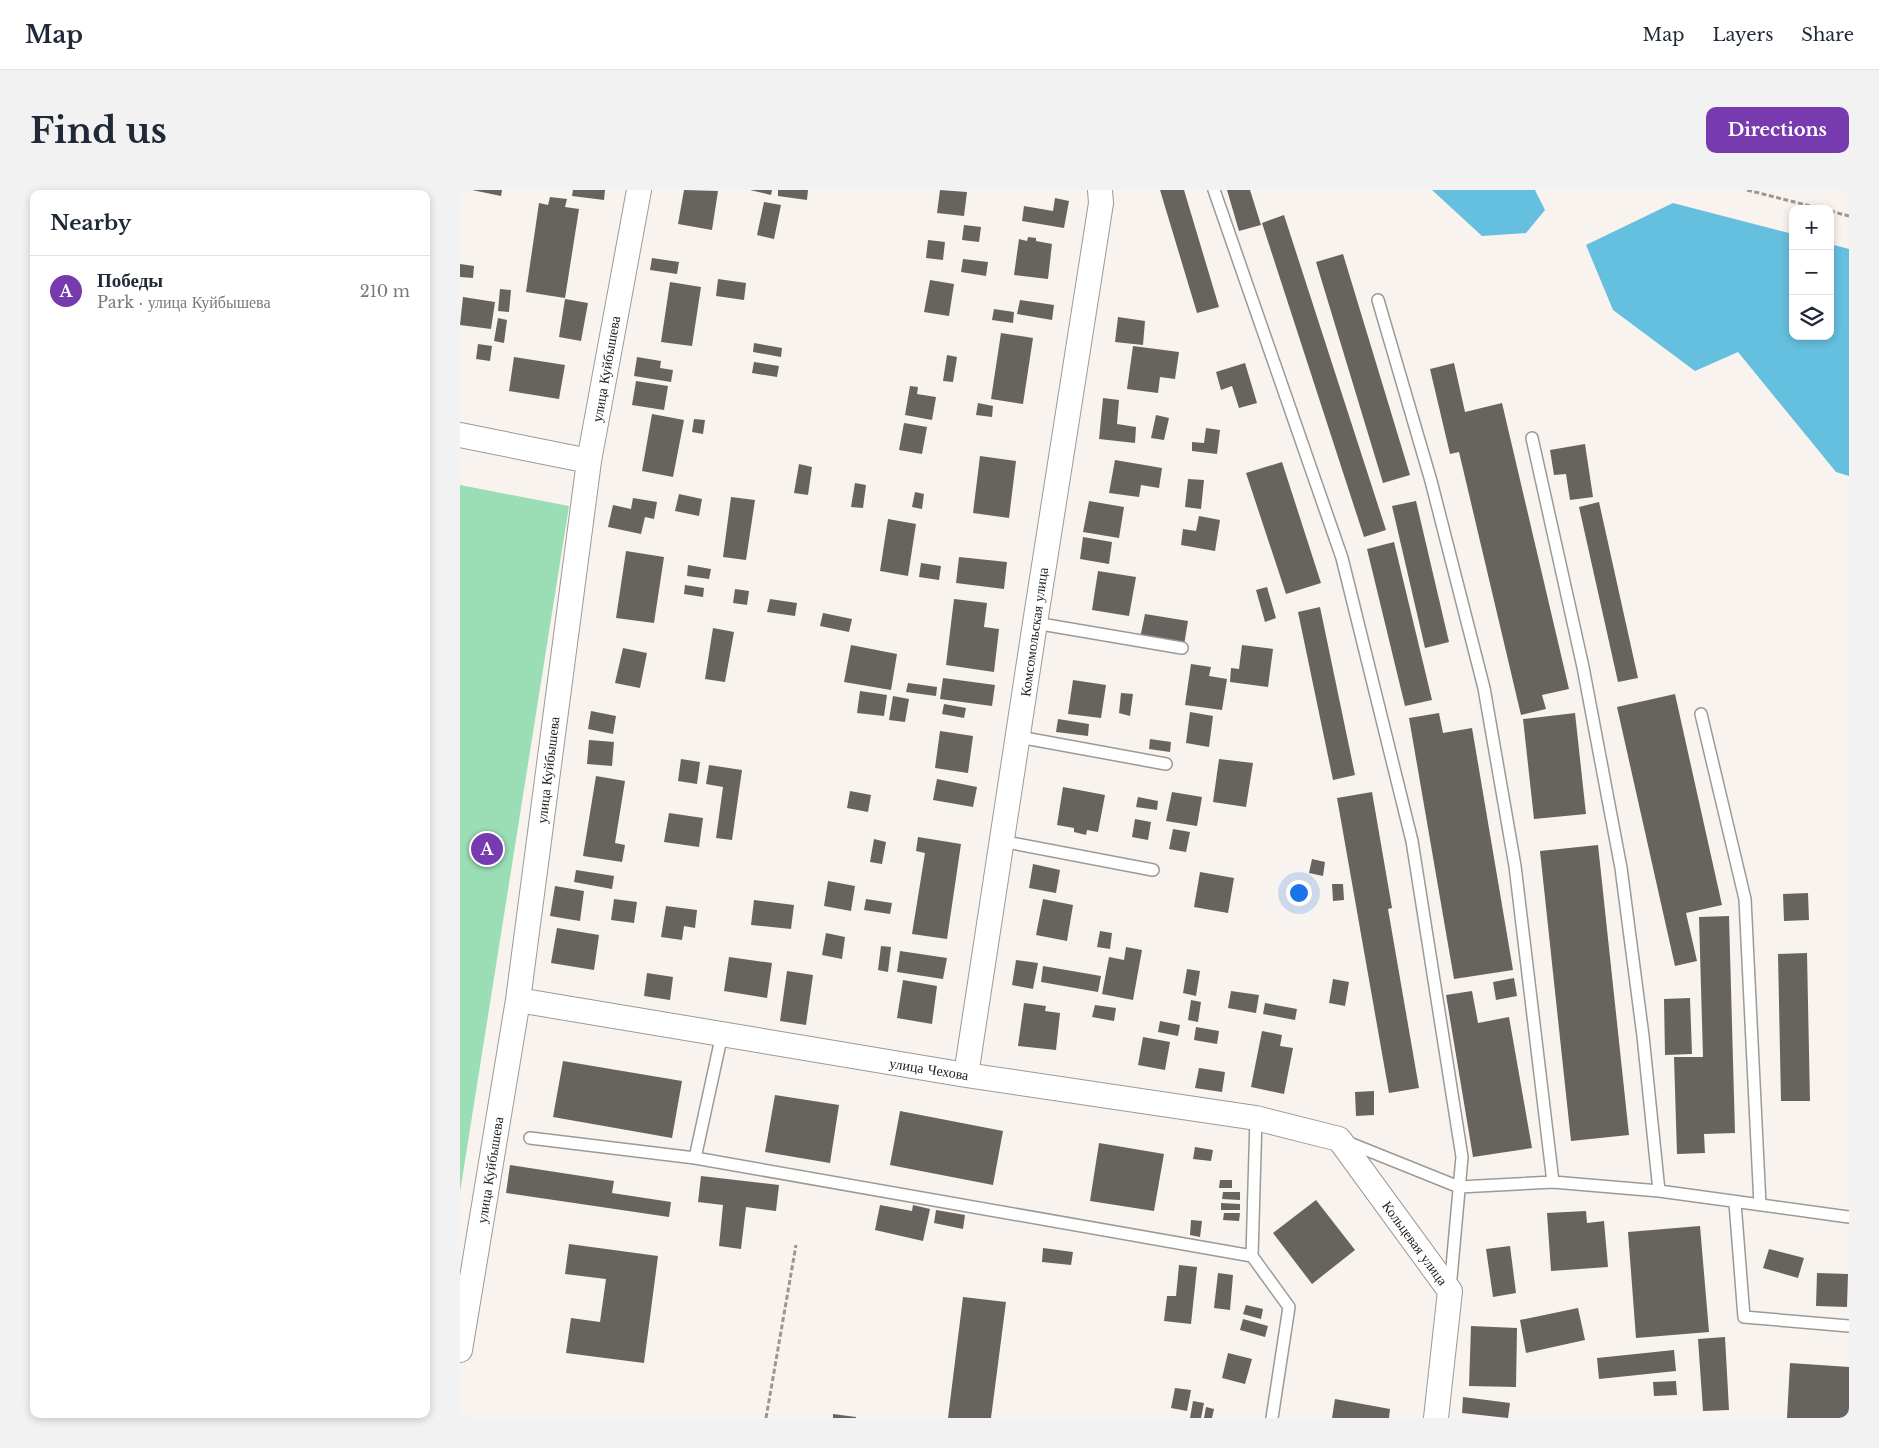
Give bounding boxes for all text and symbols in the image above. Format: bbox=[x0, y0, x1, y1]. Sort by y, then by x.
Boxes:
text: Map bbox=[25, 20, 83, 49]
text: Map bbox=[1643, 24, 1684, 46]
text: Layers bbox=[1712, 24, 1773, 46]
text: Share bbox=[1801, 24, 1854, 46]
button: Directions bbox=[1706, 107, 1849, 153]
text: Find us bbox=[30, 109, 167, 152]
map controls bbox=[1789, 205, 1834, 340]
button: + bbox=[1789, 205, 1834, 250]
text: Nearby bbox=[50, 210, 131, 236]
button: − bbox=[1789, 250, 1834, 295]
text: Победы bbox=[97, 269, 163, 292]
text: A bbox=[60, 281, 72, 301]
text: 210 m bbox=[360, 281, 410, 301]
text: Park · улица Куйбышева bbox=[97, 292, 271, 312]
button: layers bbox=[1789, 295, 1834, 340]
street label: улица Куйбышева bbox=[588, 314, 624, 424]
street label: Комсомольская улица bbox=[1016, 565, 1052, 698]
street label: улица Куйбышева bbox=[533, 715, 564, 824]
pin: A bbox=[471, 830, 503, 868]
your location bbox=[1286, 880, 1312, 906]
street label: улица Чехова bbox=[888, 1054, 971, 1084]
street label: улица Куйбышева bbox=[473, 1115, 507, 1225]
street label: Кольцевая улица bbox=[1378, 1197, 1452, 1289]

